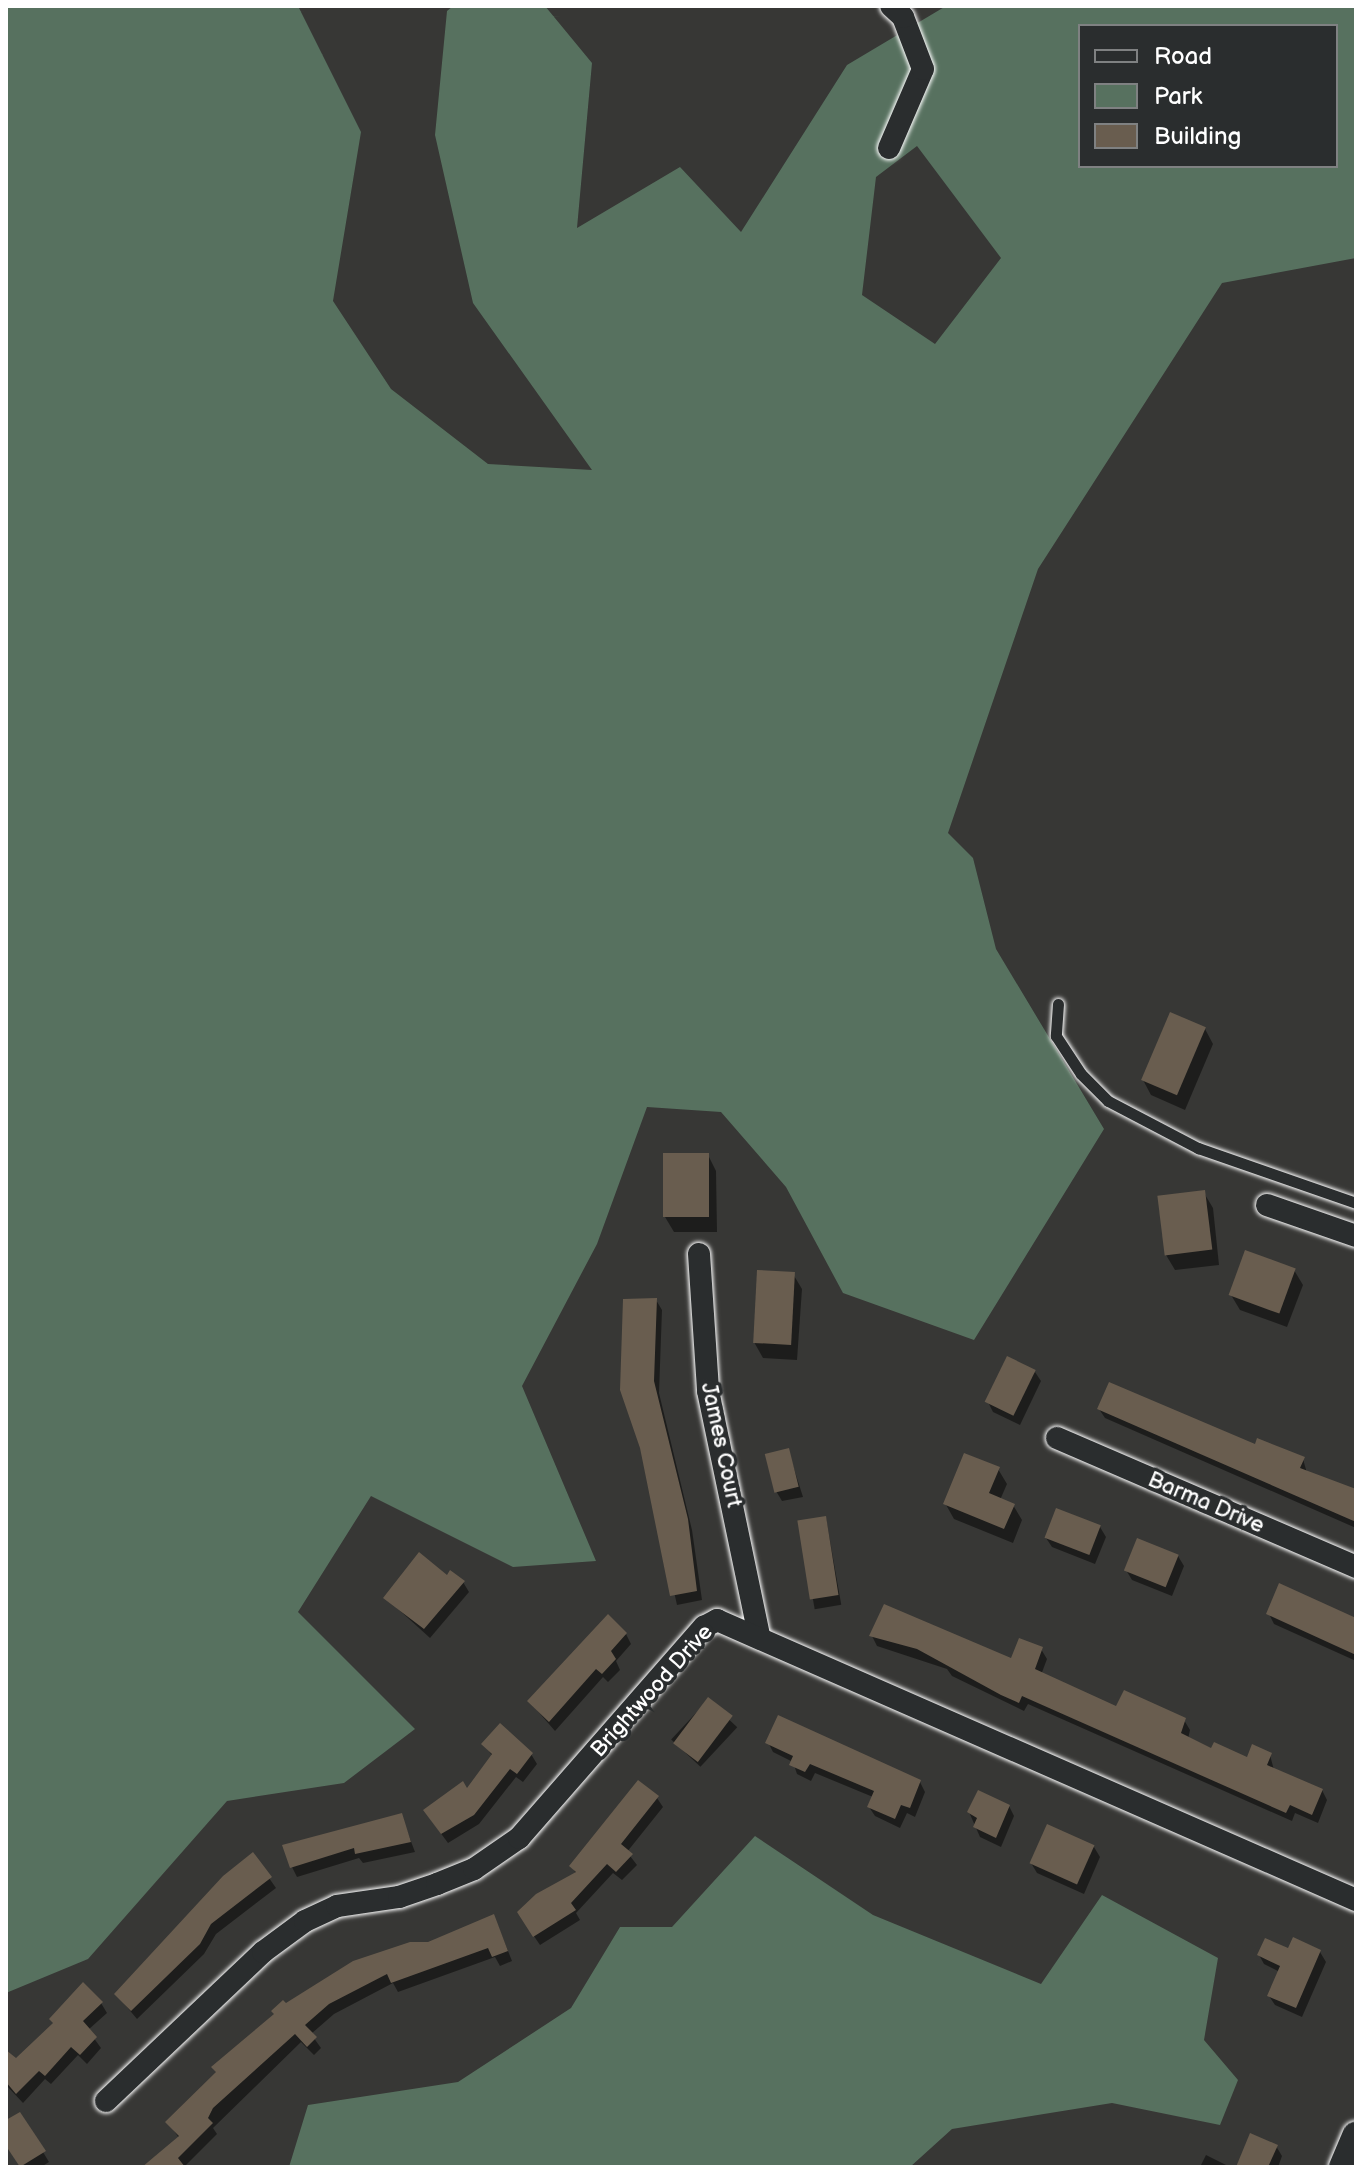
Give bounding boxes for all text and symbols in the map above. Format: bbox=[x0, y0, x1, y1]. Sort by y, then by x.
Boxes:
legend bbox=[1078, 24, 1338, 168]
text: Road bbox=[1154, 42, 1212, 71]
text: Park bbox=[1154, 82, 1202, 111]
text: Building bbox=[1154, 122, 1241, 151]
street label: James Court bbox=[695, 1380, 747, 1510]
street label: Barma Drive bbox=[1144, 1467, 1268, 1539]
street label: Brightwood Drive bbox=[585, 1619, 719, 1763]

